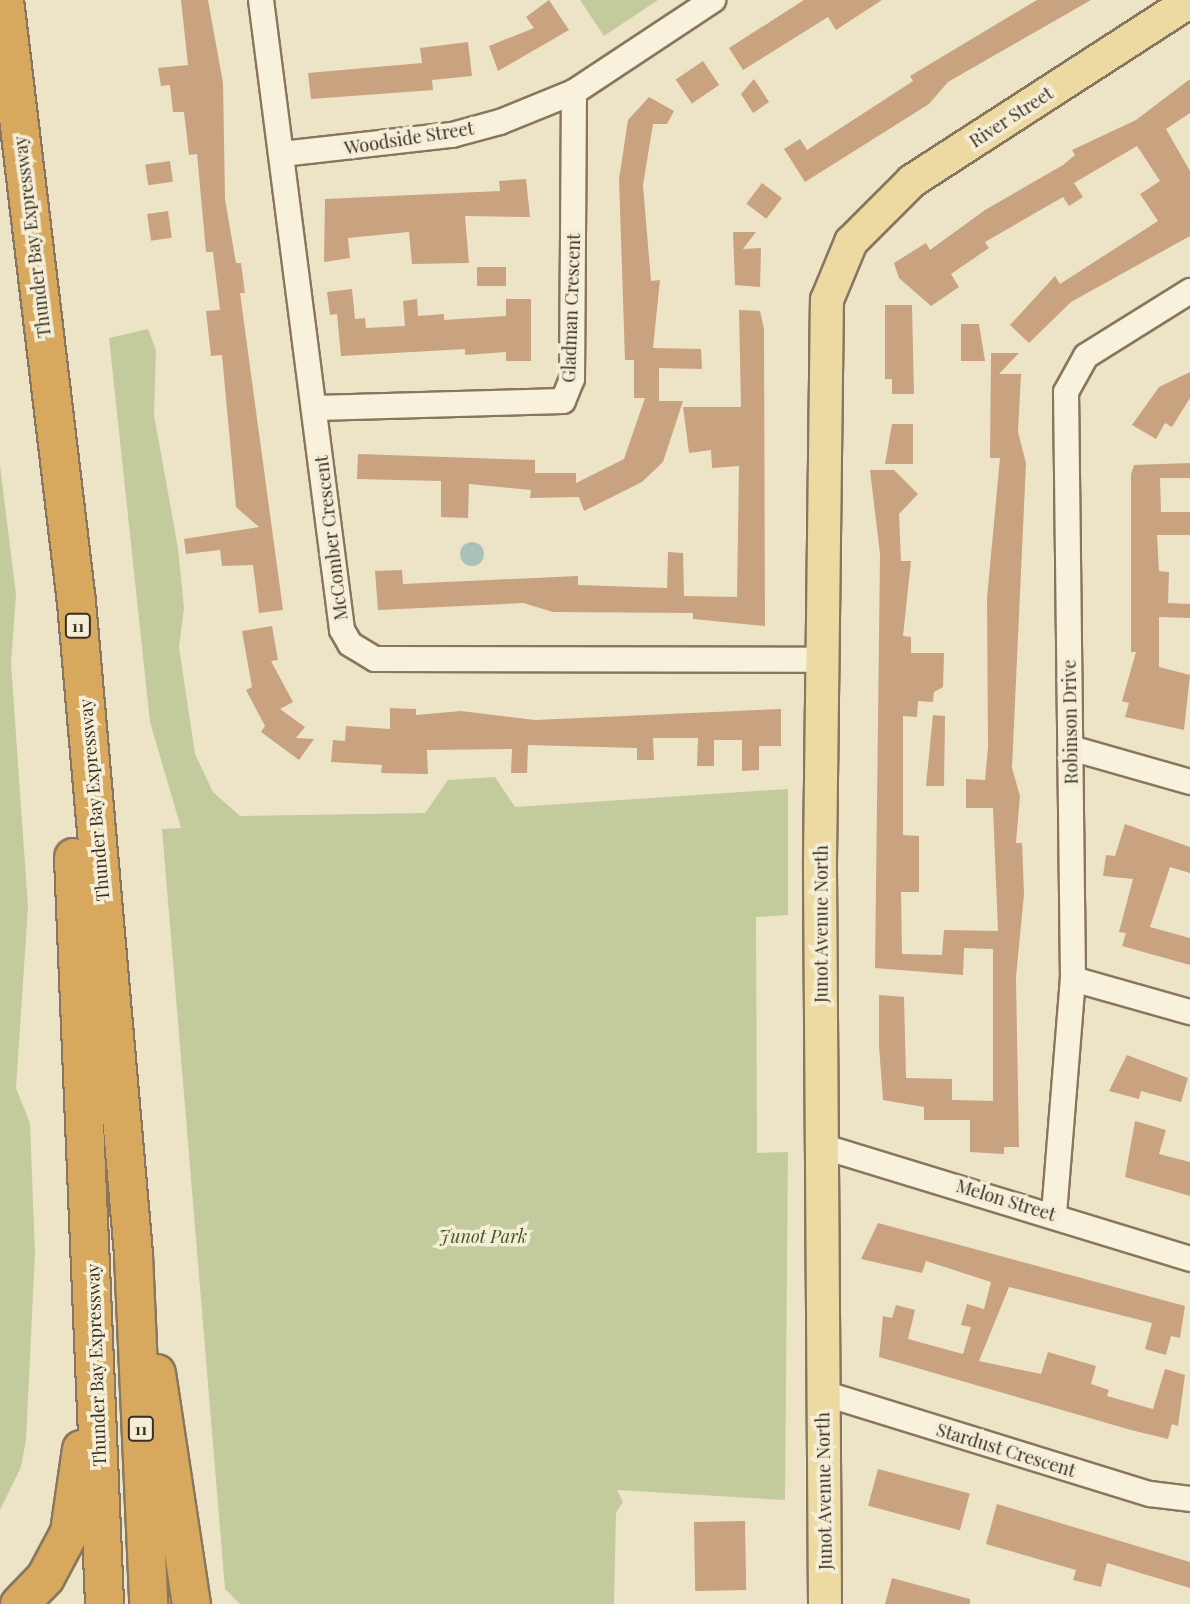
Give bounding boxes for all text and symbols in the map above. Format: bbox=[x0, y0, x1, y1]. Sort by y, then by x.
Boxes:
street label: River Street bbox=[965, 82, 1057, 152]
street label: Woodside Street bbox=[343, 117, 475, 159]
street label: Thunder Bay Expressway bbox=[9, 135, 55, 339]
street label: Gladman Crescent bbox=[558, 233, 584, 383]
street label: McComber Crescent bbox=[310, 454, 352, 622]
road number: 11 bbox=[64, 614, 92, 638]
street label: Robinson Drive bbox=[1058, 659, 1082, 785]
street label: Thunder Bay Expressway bbox=[74, 698, 114, 902]
street label: Junot Avenue North bbox=[810, 845, 832, 1003]
street label: Melon Street bbox=[954, 1175, 1058, 1225]
park label: Junot Park bbox=[439, 1225, 527, 1247]
street label: Thunder Bay Expressway bbox=[82, 1263, 110, 1467]
street label: Junot Avenue North bbox=[812, 1412, 836, 1570]
road number: 11 bbox=[127, 1416, 155, 1442]
street label: Stardust Crescent bbox=[934, 1419, 1078, 1481]

